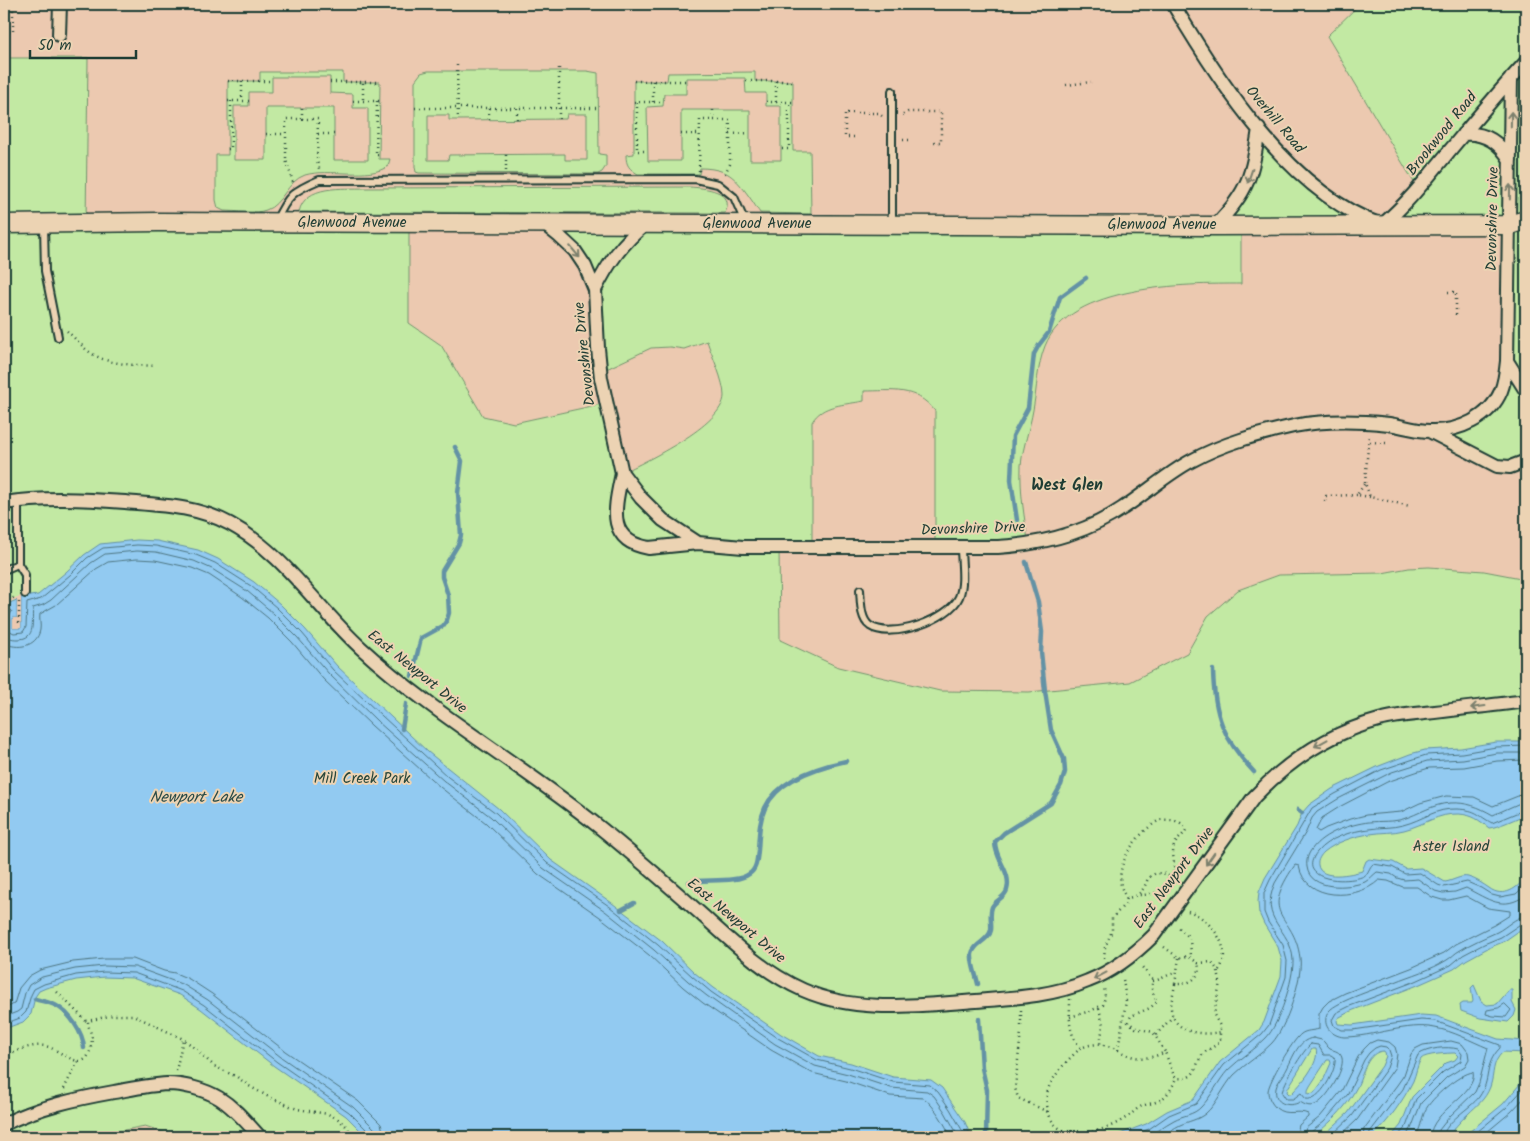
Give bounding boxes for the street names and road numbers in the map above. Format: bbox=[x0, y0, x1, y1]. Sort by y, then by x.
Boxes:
street label: Overhill Road bbox=[1239, 81, 1311, 160]
street label: Brookwood Road bbox=[1400, 86, 1484, 181]
street label: Devonshire Drive bbox=[1480, 166, 1506, 271]
street label: Glenwood Avenue bbox=[298, 211, 407, 235]
street label: Glenwood Avenue bbox=[703, 212, 812, 236]
street label: Glenwood Avenue bbox=[1108, 213, 1217, 237]
street label: Devonshire Drive bbox=[568, 301, 602, 407]
street label: Devonshire Drive bbox=[920, 515, 1026, 543]
street label: East Newport Drive bbox=[362, 624, 473, 720]
street label: East Newport Drive bbox=[1127, 821, 1221, 934]
street label: East Newport Drive bbox=[681, 872, 791, 970]

